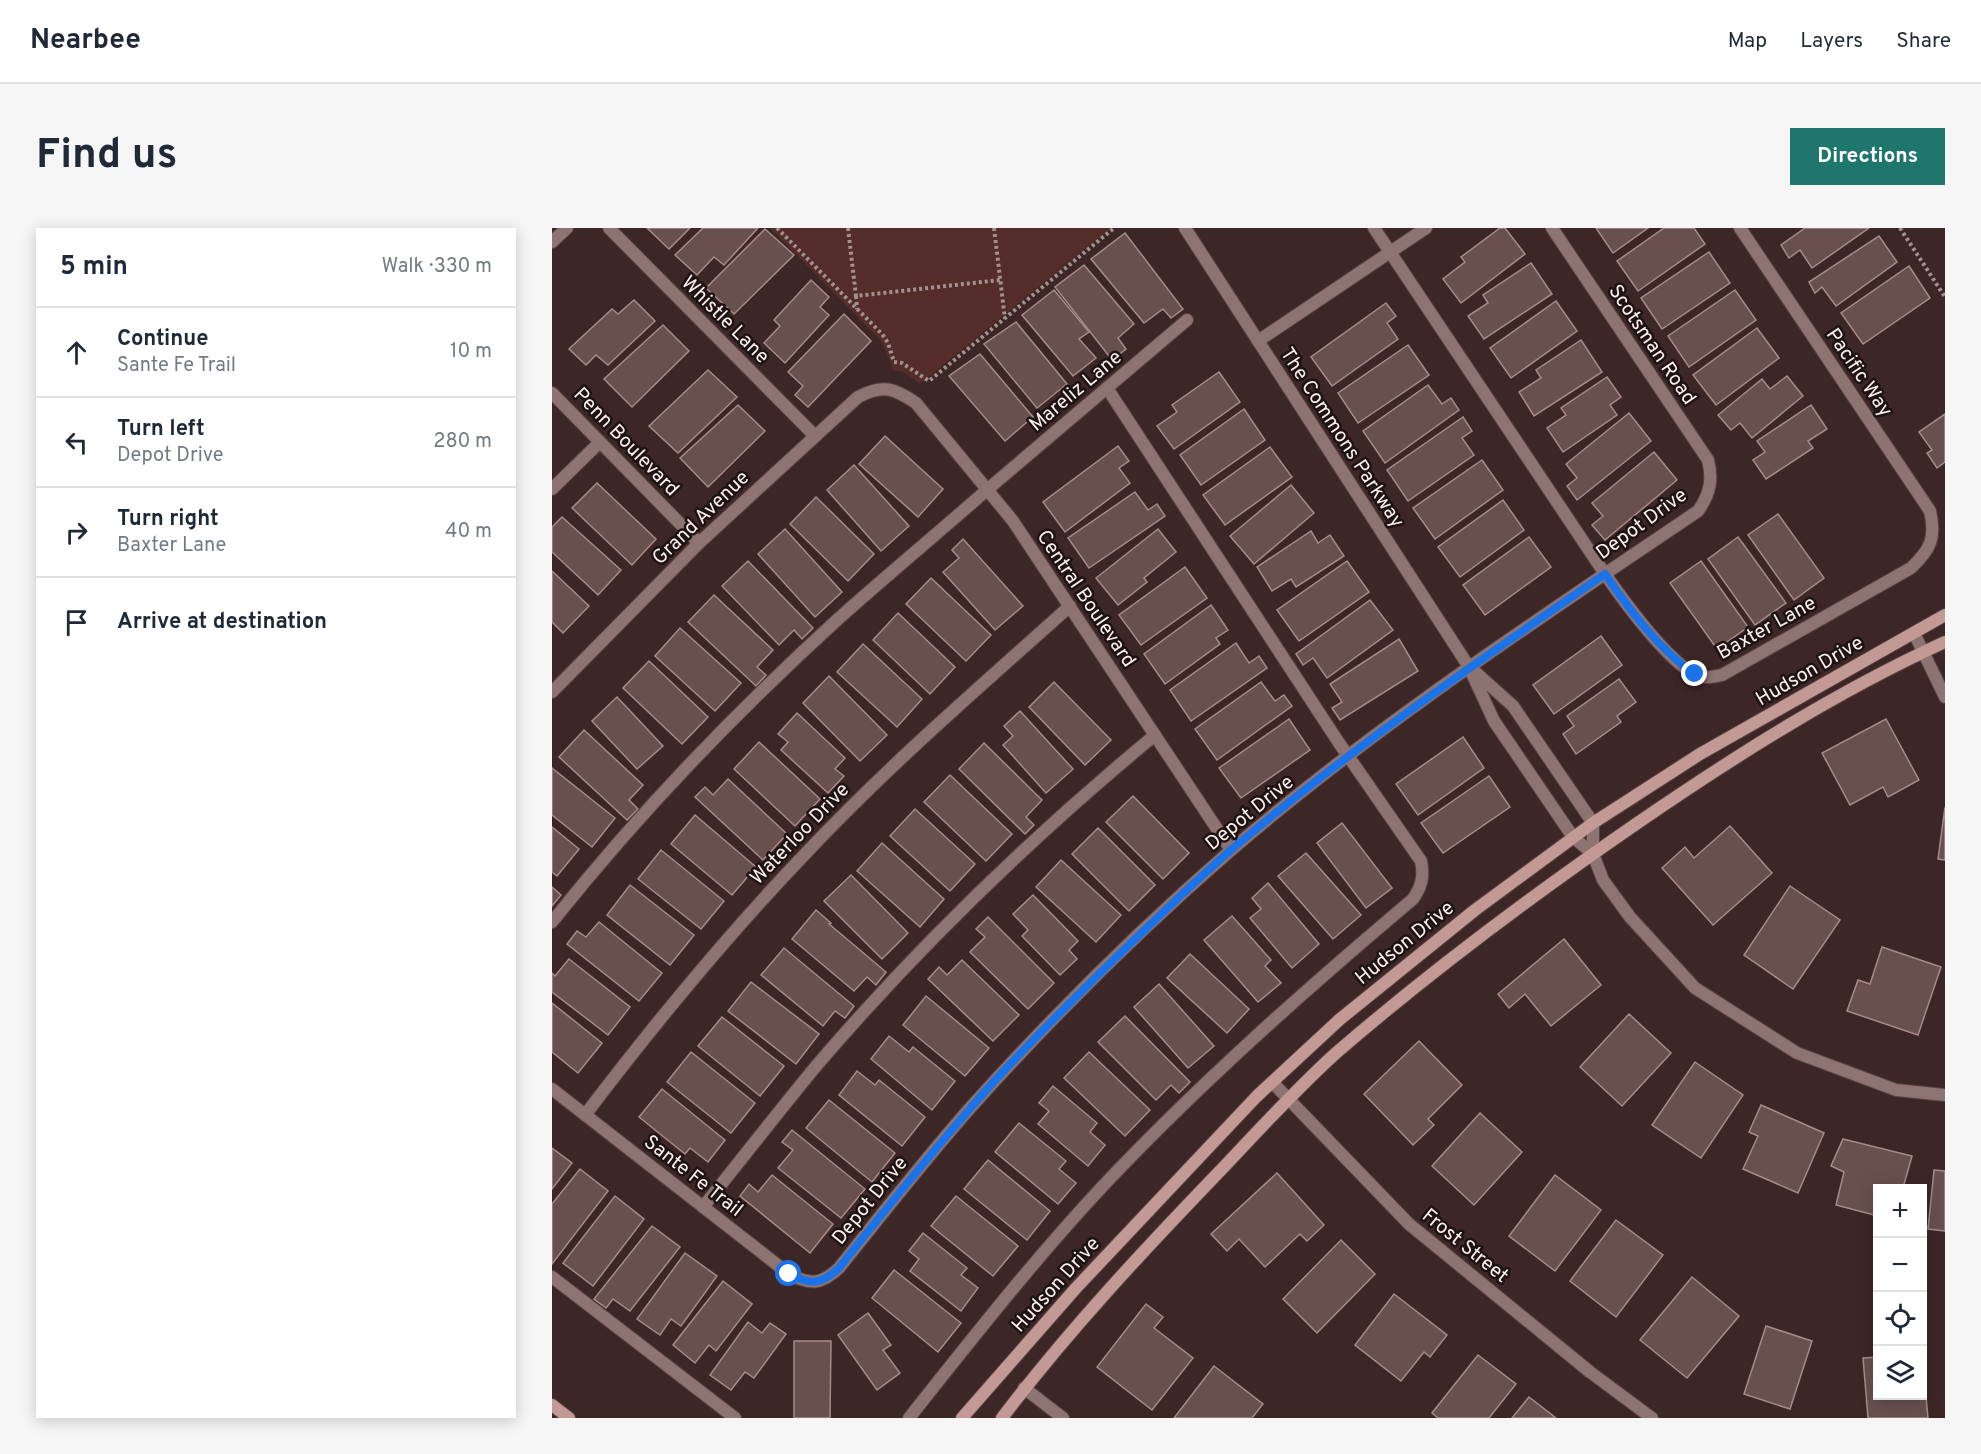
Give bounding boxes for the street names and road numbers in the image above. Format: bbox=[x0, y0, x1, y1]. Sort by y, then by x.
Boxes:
street label: Whistle Lane bbox=[675, 271, 774, 370]
street label: Scotsman Road bbox=[1602, 280, 1701, 410]
street label: Pacific Way bbox=[1819, 324, 1897, 422]
street label: The Commons Parkway bbox=[1273, 343, 1409, 533]
street label: Mareliz Lane bbox=[1024, 345, 1128, 438]
street label: Penn Boulevard bbox=[567, 382, 684, 502]
street label: Grand Avenue bbox=[647, 466, 756, 571]
street label: Depot Drive bbox=[1591, 483, 1693, 566]
street label: Central Boulevard bbox=[1030, 526, 1141, 673]
street label: Baxter Lane bbox=[1713, 591, 1821, 667]
street label: Hudson Drive bbox=[1752, 630, 1868, 713]
street label: Depot Drive bbox=[1201, 770, 1300, 857]
street label: Waterloo Drive bbox=[745, 778, 856, 891]
street label: Hudson Drive bbox=[1350, 896, 1460, 991]
street label: Sante Fe Trail bbox=[638, 1130, 748, 1223]
street label: Depot Drive bbox=[827, 1152, 914, 1251]
street label: Frost Street bbox=[1416, 1204, 1514, 1290]
street label: Hudson Drive bbox=[1007, 1232, 1106, 1339]

